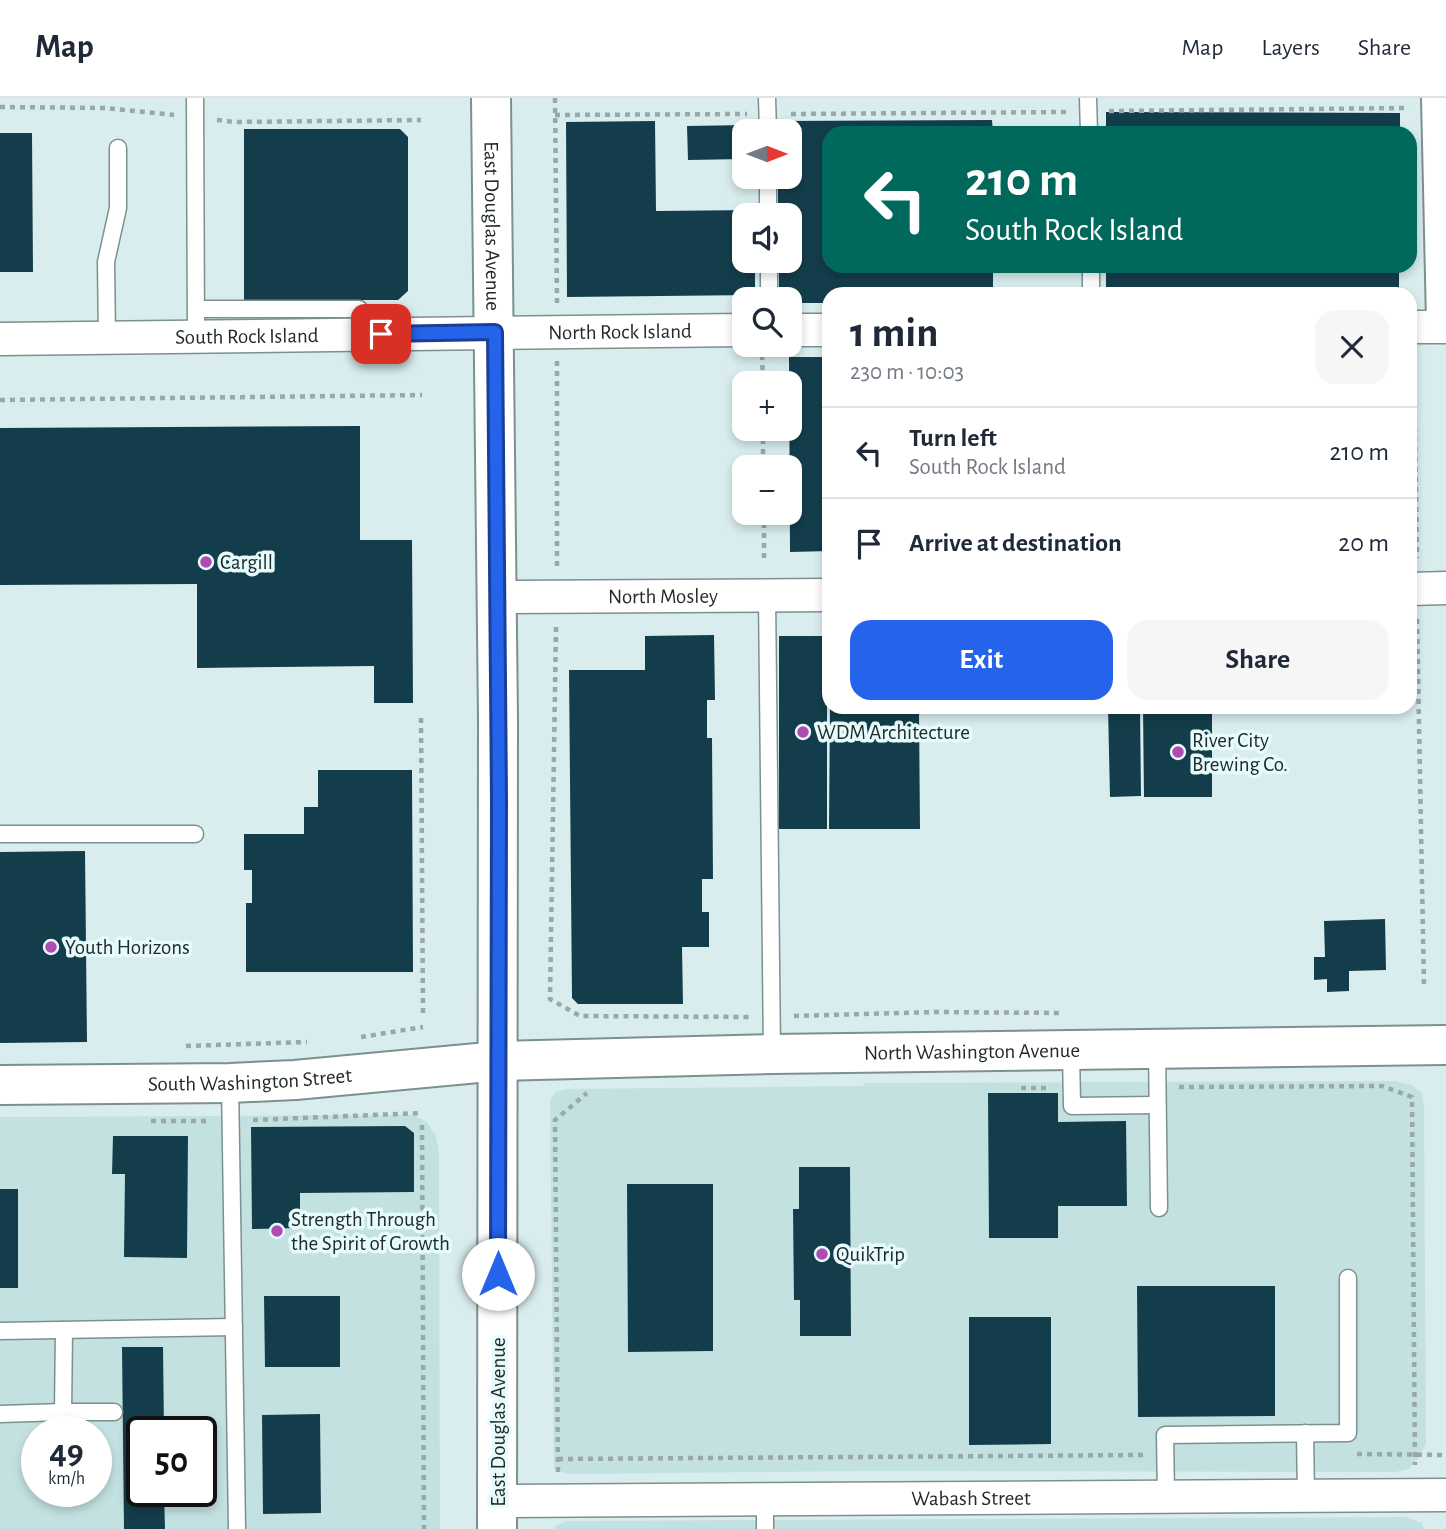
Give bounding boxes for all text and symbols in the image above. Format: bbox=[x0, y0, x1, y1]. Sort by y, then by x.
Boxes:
text: Map bbox=[35, 31, 94, 64]
text: Map bbox=[1181, 36, 1223, 60]
text: Layers bbox=[1261, 36, 1320, 60]
text: Share bbox=[1358, 36, 1411, 60]
north arrow bbox=[732, 119, 802, 189]
map controls bbox=[732, 119, 802, 525]
street label: East Douglas Avenue bbox=[480, 141, 503, 311]
icon: left bbox=[850, 154, 941, 245]
text: 210 m bbox=[965, 156, 1078, 205]
button: sound bbox=[732, 203, 802, 273]
text: South Rock Island bbox=[965, 214, 1183, 246]
button: search bbox=[732, 287, 802, 357]
pin bbox=[351, 304, 411, 364]
button: close bbox=[1315, 310, 1389, 384]
text: 1 min bbox=[850, 312, 939, 354]
icon: arrive bbox=[362, 315, 400, 353]
street label: North Rock Island bbox=[548, 321, 692, 343]
street label: South Rock Island bbox=[175, 325, 319, 348]
text: 230 m · 10:03 bbox=[850, 361, 964, 384]
button: + bbox=[732, 371, 802, 441]
text: Turn left bbox=[909, 425, 997, 451]
icon: left bbox=[850, 434, 888, 472]
text: 210 m bbox=[1329, 439, 1389, 465]
button: − bbox=[732, 455, 802, 525]
text: South Rock Island bbox=[909, 456, 1066, 479]
icon: arrive bbox=[850, 525, 888, 563]
text: Arrive at destination bbox=[909, 530, 1122, 556]
text: 20 m bbox=[1338, 530, 1389, 556]
place label: Cargill bbox=[220, 552, 273, 573]
marker: Cargill bbox=[198, 554, 214, 570]
street label: North Mosley bbox=[608, 586, 718, 607]
button: Exit bbox=[850, 620, 1113, 700]
button: Share bbox=[1127, 620, 1389, 700]
place label: WDM Architecture bbox=[817, 722, 970, 743]
marker: WDM Architecture bbox=[795, 724, 811, 740]
place label: River City Brewing Co. bbox=[1192, 730, 1288, 775]
marker: River City Brewing Co. bbox=[1170, 744, 1186, 760]
place label: Youth Horizons bbox=[65, 937, 190, 958]
marker: Youth Horizons bbox=[43, 939, 59, 955]
street label: North Washington Avenue bbox=[864, 1040, 1080, 1064]
street label: South Washington Street bbox=[148, 1065, 353, 1095]
place label: Strength Through the Spirit of Growth bbox=[291, 1209, 450, 1254]
marker: Strength Through the Spirit of Growth bbox=[269, 1223, 285, 1239]
position arrow bbox=[461, 1237, 535, 1311]
place label: QuikTrip bbox=[836, 1244, 905, 1265]
marker: QuikTrip bbox=[814, 1246, 830, 1262]
street label: East Douglas Avenue bbox=[488, 1337, 509, 1507]
speed limit sign: 50 bbox=[126, 1416, 217, 1507]
text: 49 bbox=[49, 1435, 84, 1470]
text: km/h bbox=[48, 1470, 85, 1488]
street label: Wabash Street bbox=[911, 1488, 1031, 1509]

